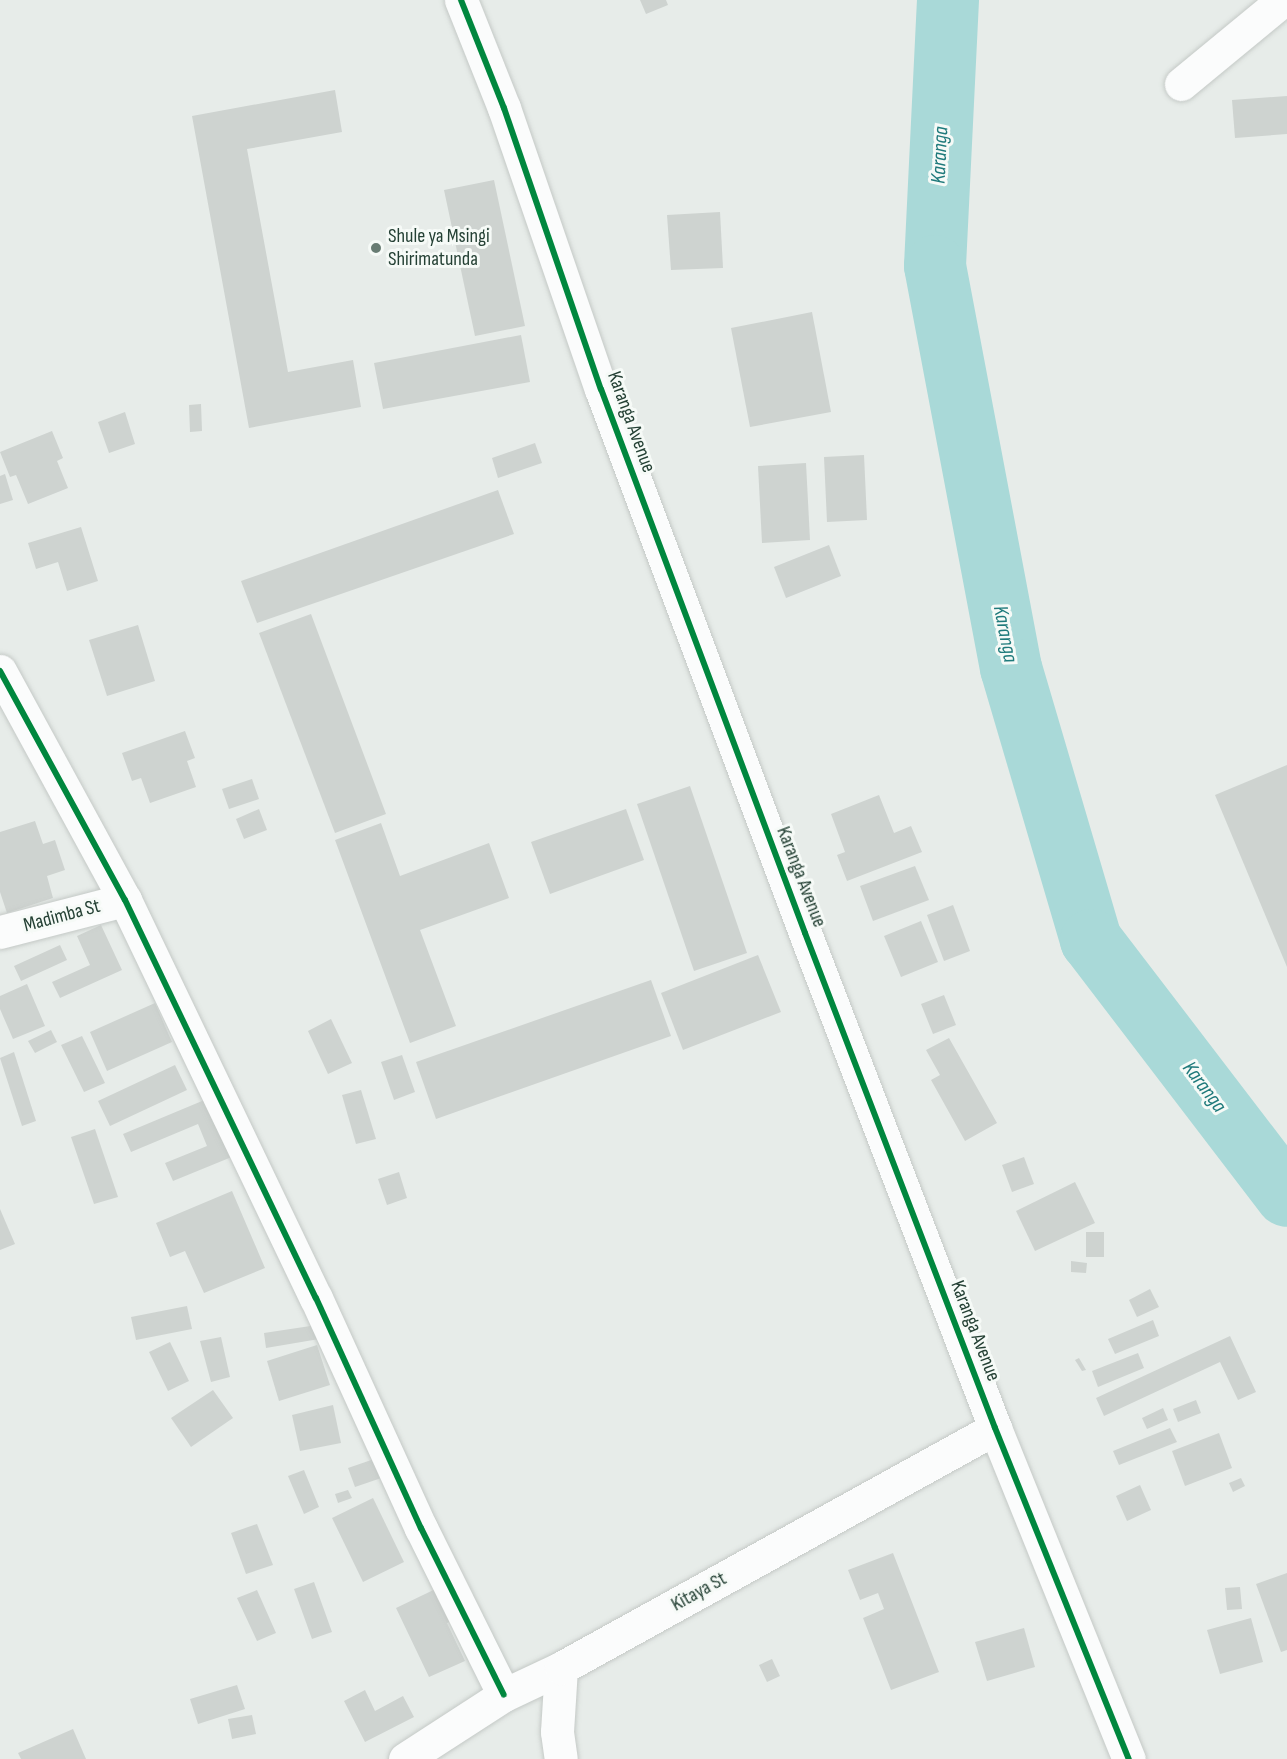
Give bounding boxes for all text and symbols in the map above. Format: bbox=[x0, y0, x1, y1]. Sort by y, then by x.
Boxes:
water label: Karanga bbox=[926, 126, 954, 184]
place label: Shule ya Msingi Shirimatunda bbox=[388, 225, 490, 272]
marker: Shule ya Msingi Shirimatunda bbox=[369, 241, 383, 255]
street label: Karanga Avenue bbox=[602, 368, 660, 476]
water label: Karanga bbox=[987, 603, 1023, 665]
street label: Karanga Avenue bbox=[771, 823, 831, 931]
street label: Madimba St bbox=[21, 894, 103, 938]
water label: Karanga bbox=[1177, 1057, 1231, 1117]
street label: Karanga Avenue bbox=[945, 1277, 1005, 1385]
street label: Kitaya St bbox=[667, 1567, 731, 1617]

